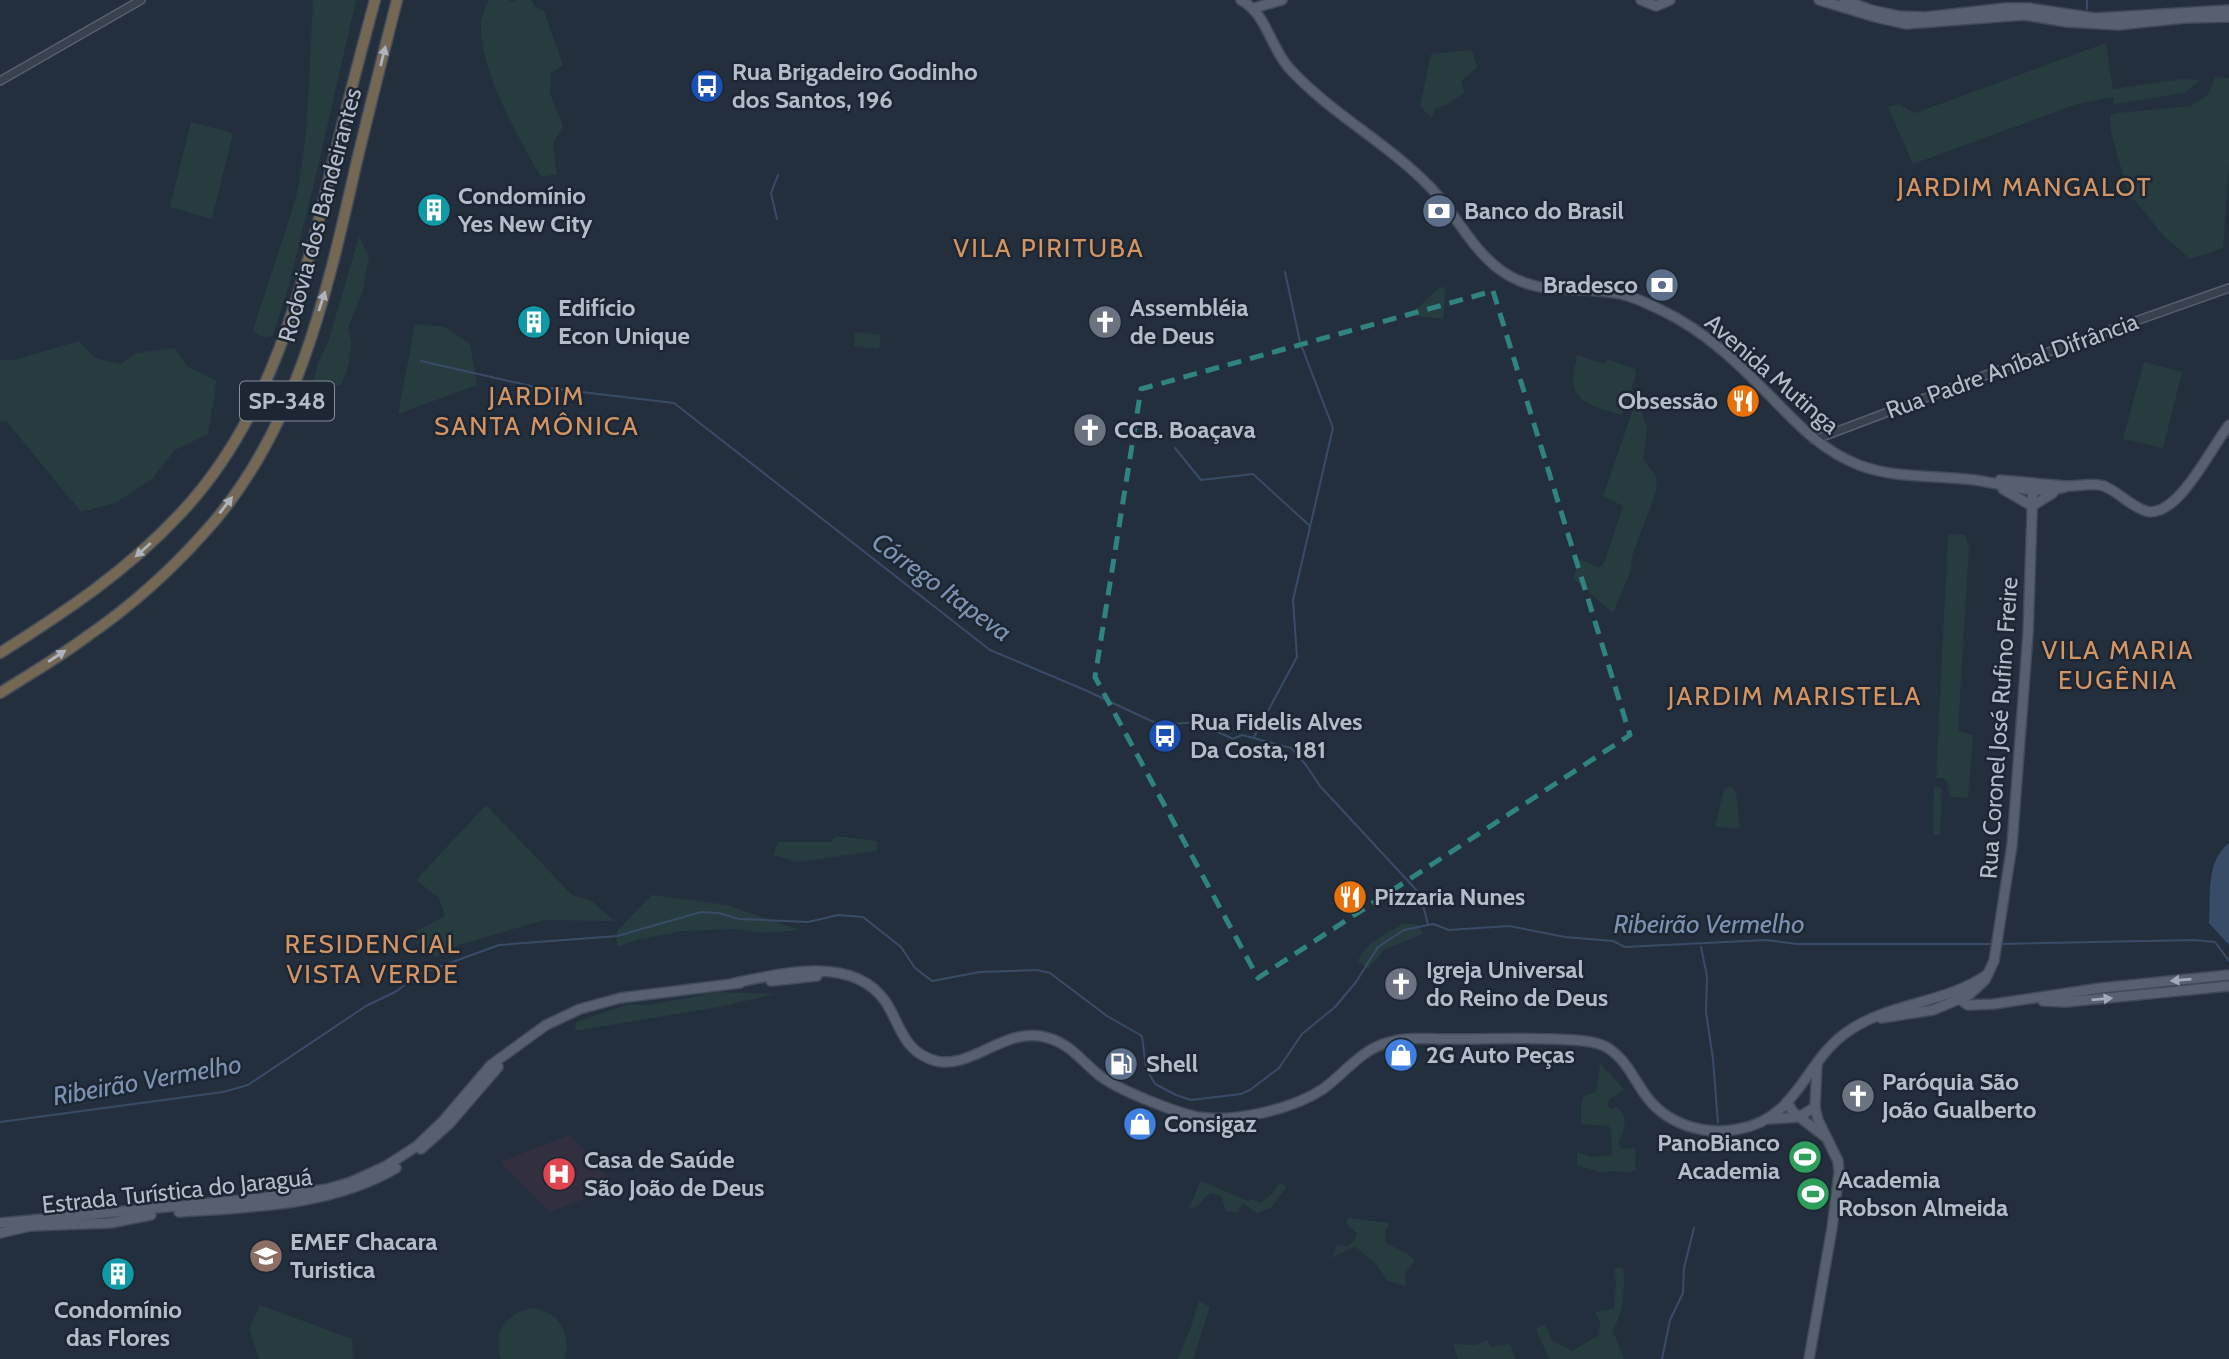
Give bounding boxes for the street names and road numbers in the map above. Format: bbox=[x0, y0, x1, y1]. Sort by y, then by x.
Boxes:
street label: Rodovia dos Bandeirantes bbox=[272, 85, 367, 345]
street label: Rua Padre Aníbal Difrância bbox=[1882, 306, 2142, 425]
street label: Avenida Mutinga bbox=[1699, 307, 1846, 440]
road number: SP-348 bbox=[240, 382, 334, 420]
street label: Rua Coronel José Rufino Freire bbox=[1973, 576, 2024, 880]
street label: Estrada Turística do Jaraguá bbox=[40, 1162, 314, 1219]

